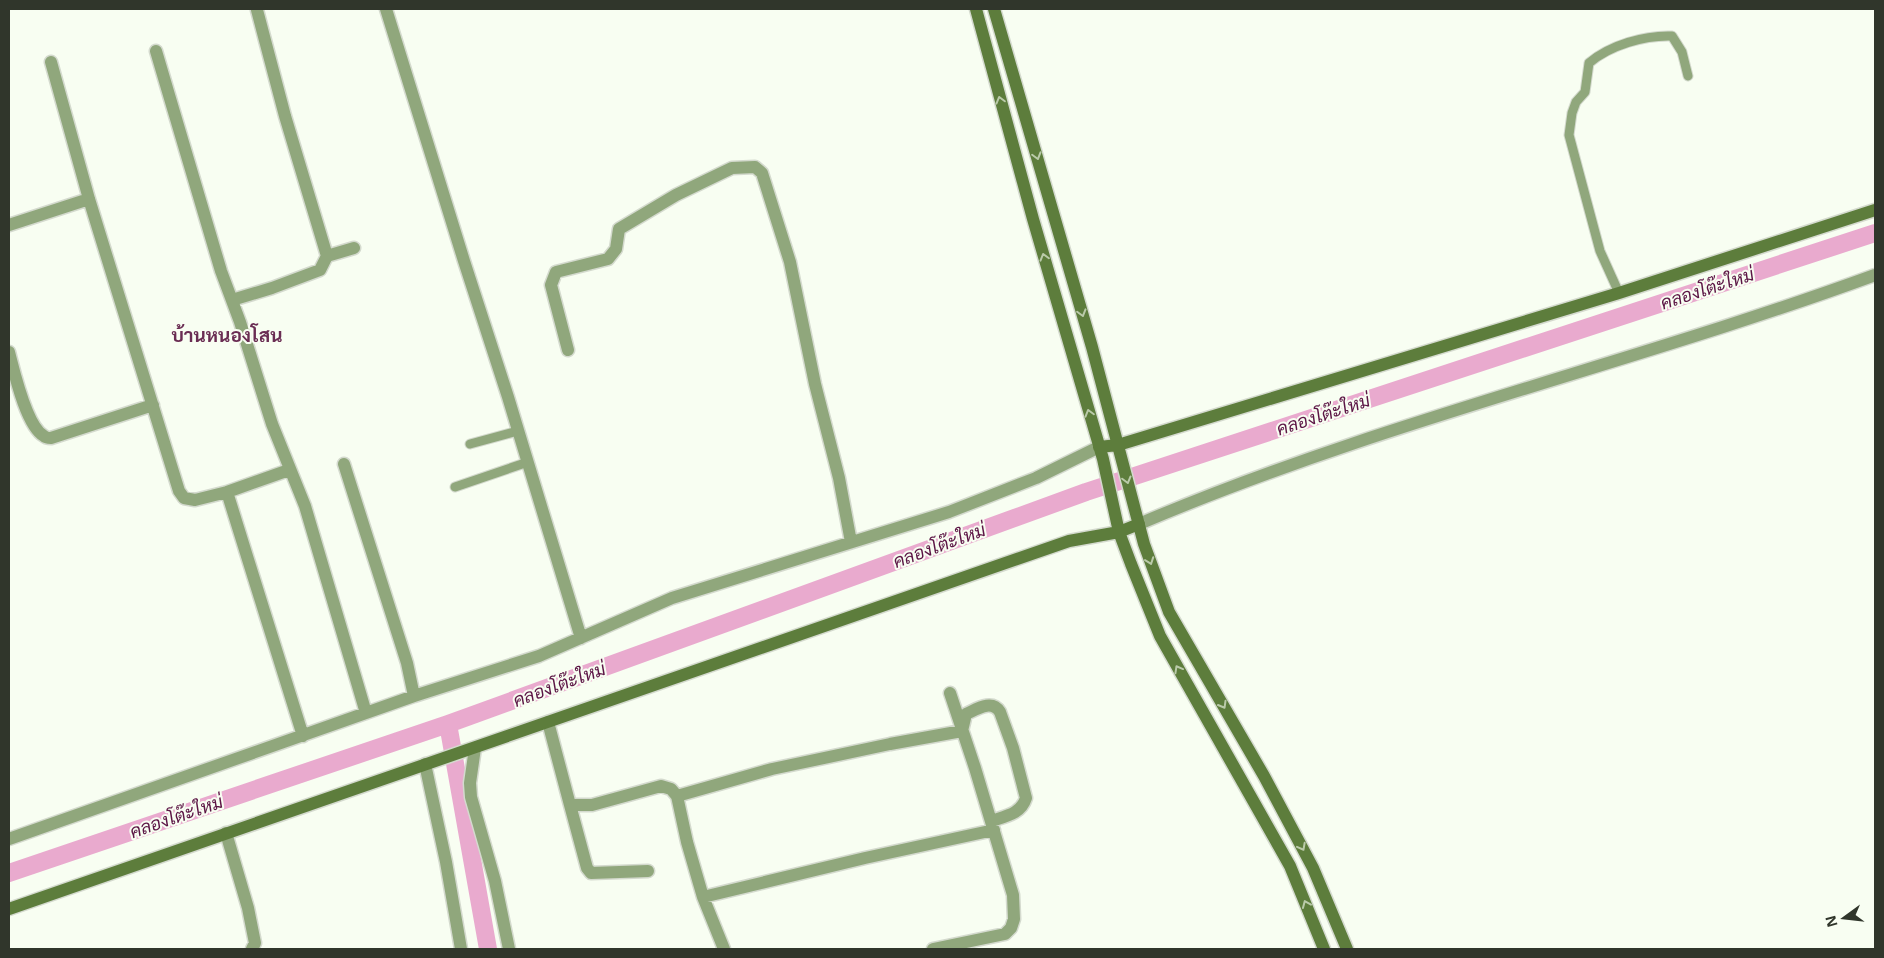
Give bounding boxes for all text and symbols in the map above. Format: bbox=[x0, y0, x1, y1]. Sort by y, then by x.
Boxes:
one-way arrow bbox=[996, 97, 1006, 105]
one-way arrow bbox=[1031, 152, 1041, 160]
one-way arrow bbox=[1039, 253, 1049, 261]
water label: คลองโต๊ะใหม่ bbox=[1657, 261, 1758, 314]
one-way arrow bbox=[1076, 308, 1087, 317]
district label: บ้านหนองโสน bbox=[171, 322, 283, 348]
water label: คลองโต๊ะใหม่ bbox=[1273, 387, 1374, 440]
one-way arrow bbox=[1085, 409, 1095, 417]
one-way arrow bbox=[1121, 476, 1132, 485]
water label: คลองโต๊ะใหม่ bbox=[889, 517, 990, 573]
one-way arrow bbox=[1144, 556, 1154, 564]
water label: คลองโต๊ะใหม่ bbox=[509, 656, 610, 712]
one-way arrow bbox=[1175, 666, 1185, 675]
one-way arrow bbox=[1217, 700, 1227, 709]
water label: คลองโต๊ะใหม่ bbox=[126, 789, 227, 843]
one-way arrow bbox=[1296, 842, 1306, 851]
north arrow bbox=[1819, 893, 1869, 943]
one-way arrow bbox=[1302, 900, 1313, 909]
text: N bbox=[1820, 914, 1842, 929]

